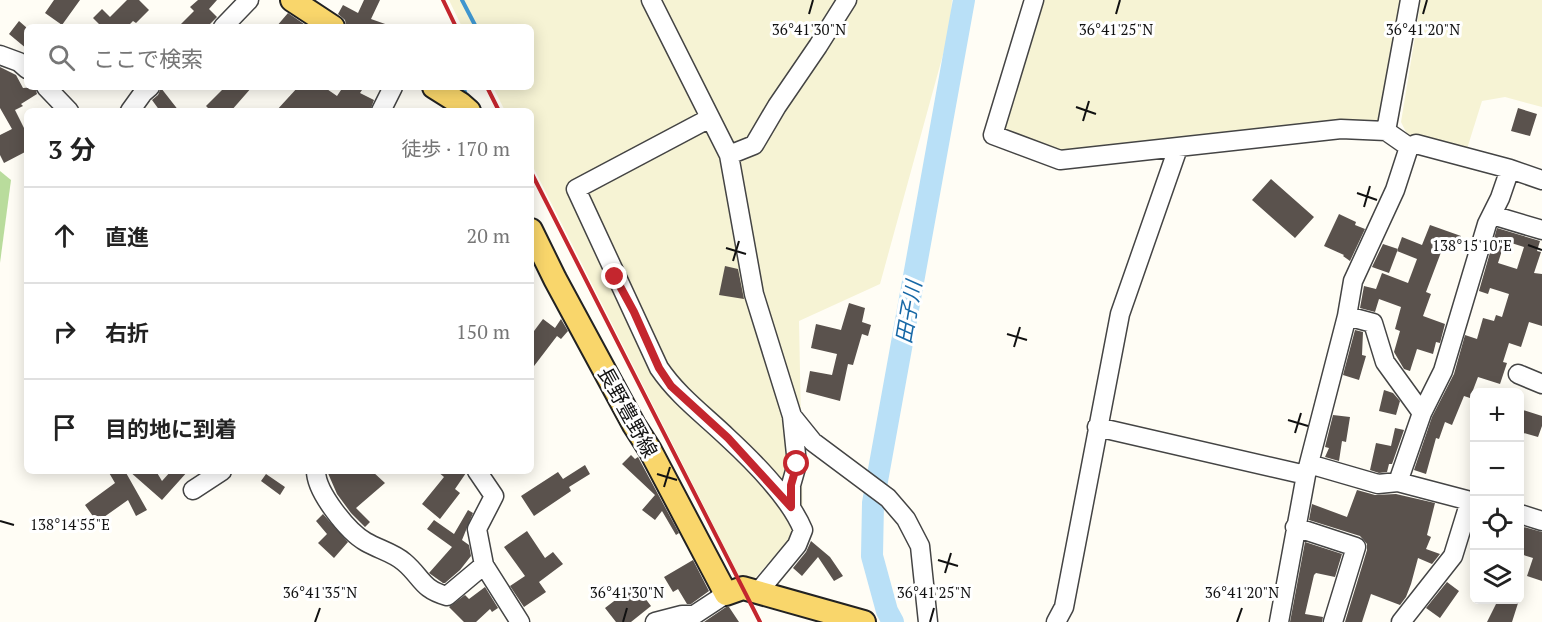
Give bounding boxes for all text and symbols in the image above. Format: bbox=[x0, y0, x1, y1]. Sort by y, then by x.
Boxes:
text: 36°41'30"N bbox=[772, 19, 846, 39]
text: 36°41'25"N bbox=[1079, 19, 1153, 39]
text: 36°41'20"N bbox=[1386, 19, 1460, 39]
search box bbox=[24, 24, 534, 90]
icon: search bbox=[45, 41, 78, 74]
text: ここで検索 bbox=[93, 44, 203, 73]
text: 3 分 bbox=[48, 132, 96, 166]
text: 徒歩 · 170 m bbox=[401, 135, 510, 162]
icon: ahead bbox=[48, 219, 81, 252]
text: 直進 bbox=[105, 222, 149, 251]
text: 20 m bbox=[467, 222, 510, 249]
text: 138°15'10"E bbox=[1432, 235, 1512, 255]
route end bbox=[601, 263, 627, 289]
water label: 田子川 bbox=[889, 277, 928, 345]
icon: right bbox=[48, 315, 81, 348]
text: 右折 bbox=[105, 318, 149, 347]
text: 150 m bbox=[456, 318, 510, 345]
street label: 長野豊野線 bbox=[592, 362, 664, 462]
map controls bbox=[1470, 388, 1524, 604]
button: + bbox=[1470, 388, 1524, 442]
icon: arrive bbox=[48, 411, 81, 444]
text: 目的地に到着 bbox=[105, 414, 237, 443]
button: − bbox=[1470, 442, 1524, 496]
route start bbox=[783, 450, 809, 476]
button: locate bbox=[1470, 496, 1524, 550]
text: 138°14'55"E bbox=[30, 514, 110, 534]
button: layers bbox=[1470, 550, 1524, 604]
text: 36°41'35"N bbox=[283, 582, 357, 602]
text: 36°41'30"N bbox=[590, 582, 664, 602]
text: 36°41'25"N bbox=[897, 582, 971, 602]
text: 36°41'20"N bbox=[1205, 582, 1279, 602]

